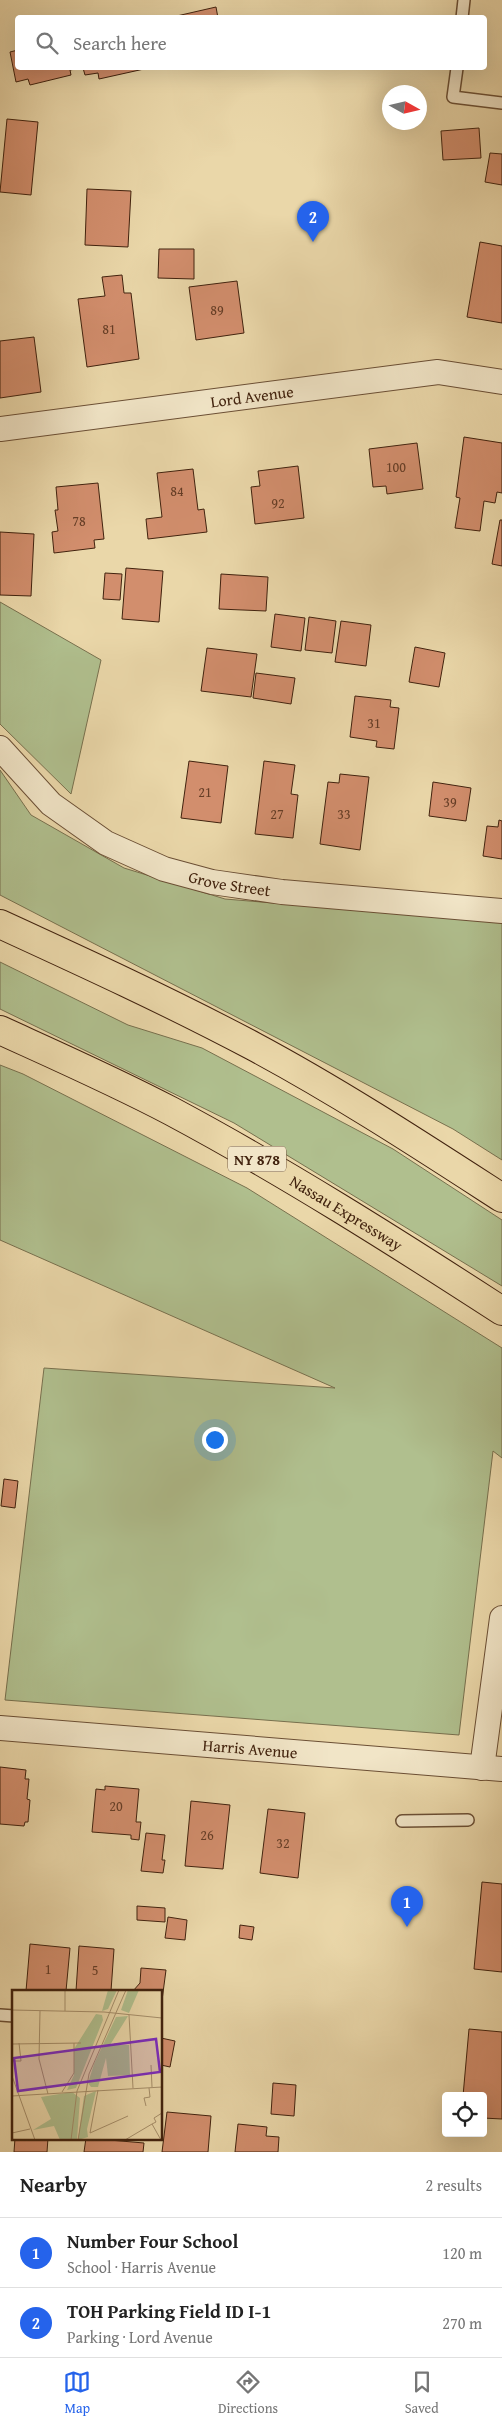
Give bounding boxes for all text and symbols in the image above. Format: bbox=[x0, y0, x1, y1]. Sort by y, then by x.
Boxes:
search box bbox=[15, 15, 487, 70]
icon: search bbox=[33, 29, 61, 57]
text: Search here bbox=[73, 29, 167, 57]
north arrow bbox=[382, 85, 427, 130]
pin: 2 bbox=[297, 201, 329, 242]
house number: 89 bbox=[210, 300, 224, 320]
house number: 81 bbox=[102, 319, 116, 339]
street label: Lord Avenue bbox=[209, 379, 295, 414]
house number: 100 bbox=[386, 457, 406, 477]
house number: 84 bbox=[170, 481, 184, 501]
house number: 92 bbox=[271, 493, 285, 513]
house number: 78 bbox=[72, 511, 86, 531]
house number: 31 bbox=[367, 713, 381, 733]
house number: 21 bbox=[198, 782, 212, 802]
house number: 39 bbox=[443, 792, 457, 812]
house number: 27 bbox=[270, 804, 284, 824]
house number: 33 bbox=[337, 804, 351, 824]
street label: Grove Street bbox=[186, 864, 272, 902]
road number: NY 878 bbox=[228, 1146, 286, 1172]
street label: Nassau Expressway bbox=[285, 1169, 408, 1257]
your location bbox=[202, 1427, 228, 1453]
street label: Harris Avenue bbox=[202, 1733, 298, 1764]
house number: 20 bbox=[109, 1796, 123, 1816]
house number: 26 bbox=[200, 1825, 214, 1845]
house number: 32 bbox=[276, 1833, 290, 1853]
pin: 1 bbox=[391, 1886, 423, 1927]
house number: 1 bbox=[45, 1959, 51, 1979]
house number: 5 bbox=[92, 1960, 98, 1980]
inset map bbox=[12, 1990, 162, 2140]
map controls bbox=[442, 2092, 487, 2137]
button: locate bbox=[442, 2092, 487, 2137]
text: Nearby bbox=[20, 2169, 87, 2200]
text: 2 results bbox=[425, 2173, 482, 2197]
text: Number Four School bbox=[67, 2227, 238, 2255]
text: 1 bbox=[32, 2241, 40, 2265]
text: 120 m bbox=[442, 2241, 482, 2265]
text: School · Harris Avenue bbox=[67, 2255, 216, 2279]
text: TOH Parking Field ID I-1 bbox=[67, 2297, 271, 2325]
text: 2 bbox=[32, 2311, 40, 2335]
text: 270 m bbox=[442, 2311, 482, 2335]
text: Parking · Lord Avenue bbox=[67, 2325, 213, 2349]
tab: Map bbox=[63, 2368, 91, 2418]
tab: Directions bbox=[218, 2368, 278, 2418]
tab: Saved bbox=[405, 2368, 439, 2418]

